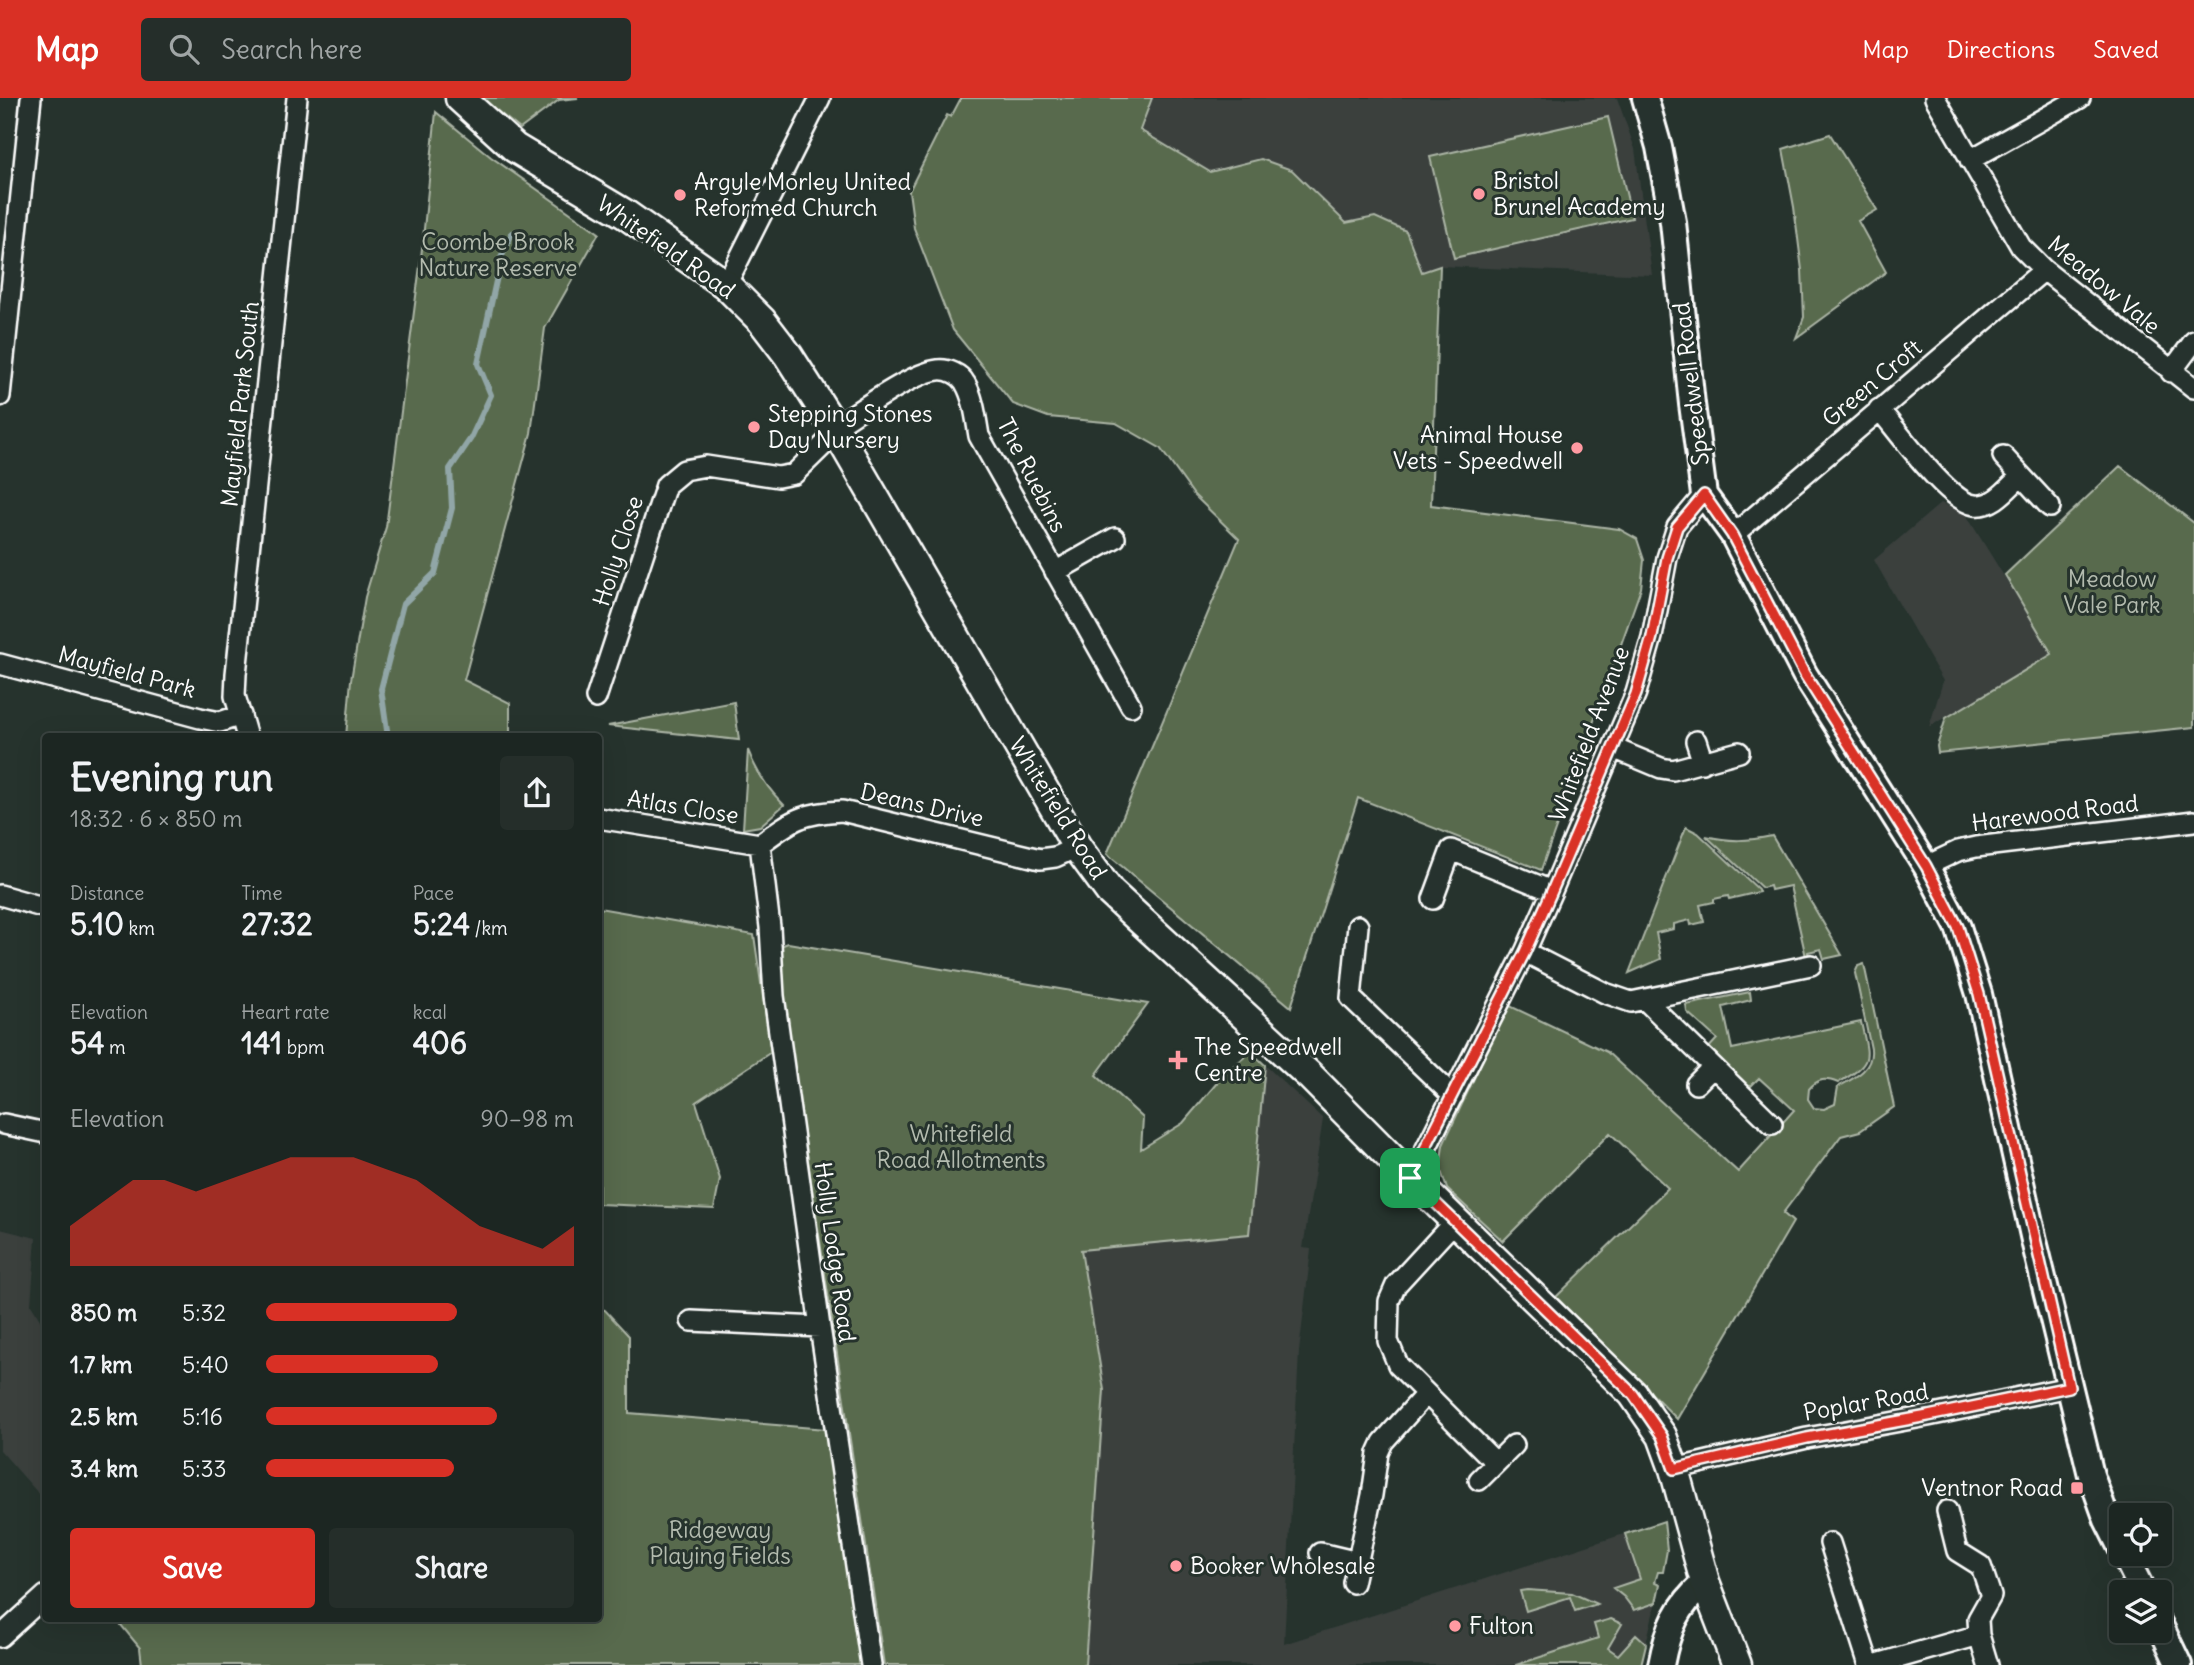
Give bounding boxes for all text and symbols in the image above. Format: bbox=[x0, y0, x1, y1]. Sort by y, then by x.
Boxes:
search box bbox=[141, 18, 631, 81]
text: Map bbox=[35, 28, 99, 70]
icon: search bbox=[165, 30, 203, 68]
text: Search here bbox=[221, 33, 362, 66]
text: Map bbox=[1862, 34, 1909, 64]
text: Directions bbox=[1947, 34, 2055, 64]
text: Saved bbox=[2093, 34, 2159, 64]
place label: Bristol Brunel Academy bbox=[1493, 166, 1665, 221]
place label: Argyle Morley United Reformed Church bbox=[694, 167, 911, 222]
marker: Bristol Brunel Academy bbox=[1471, 186, 1487, 202]
marker: Argyle Morley United Reformed Church bbox=[672, 187, 688, 203]
street label: Whitefield Road bbox=[591, 188, 741, 305]
park label: Coombe Brook Nature Reserve bbox=[419, 227, 577, 282]
street label: Meadow Vale bbox=[2042, 229, 2167, 340]
street label: Mayfield Park South bbox=[214, 300, 265, 508]
street label: Speedwell Road bbox=[1666, 301, 1715, 467]
street label: Green Croft bbox=[1816, 332, 1928, 433]
place label: Stepping Stones Day Nursery bbox=[768, 399, 933, 454]
street label: The Ruebins bbox=[991, 412, 1074, 537]
marker: Stepping Stones Day Nursery bbox=[746, 419, 762, 435]
place label: Animal House Vets - Speedwell bbox=[1393, 420, 1563, 475]
marker: Animal House Vets - Speedwell bbox=[1569, 440, 1585, 456]
street label: Holly Close bbox=[586, 492, 649, 610]
park label: Meadow Vale Park bbox=[2063, 564, 2161, 619]
street label: Mayfield Park bbox=[55, 639, 199, 704]
street label: Whitefield Avenue bbox=[1542, 642, 1635, 826]
street label: Whitefield Road bbox=[1003, 731, 1114, 884]
text: Evening run bbox=[70, 754, 273, 801]
button: share bbox=[500, 756, 574, 830]
street label: Deans Drive bbox=[858, 776, 987, 833]
street label: Atlas Close bbox=[625, 783, 741, 830]
street label: Harewood Road bbox=[1970, 788, 2140, 837]
text: 18:32 · 6 × 850 m bbox=[70, 804, 242, 833]
text: Distance bbox=[70, 881, 144, 905]
text: Time bbox=[241, 881, 282, 905]
text: Pace bbox=[413, 881, 454, 905]
text: 5.10 bbox=[70, 905, 124, 943]
text: 27:32 bbox=[241, 905, 313, 943]
text: 5:24 bbox=[413, 905, 470, 943]
text: km bbox=[124, 916, 155, 940]
text: /km bbox=[470, 916, 508, 940]
text: Elevation bbox=[70, 1000, 148, 1024]
text: Heart rate bbox=[241, 1000, 329, 1024]
text: kcal bbox=[413, 1000, 447, 1024]
text: 54 bbox=[70, 1024, 105, 1062]
text: 141 bbox=[241, 1024, 282, 1062]
text: 406 bbox=[413, 1024, 467, 1062]
place label: The Speedwell Centre bbox=[1194, 1032, 1342, 1087]
text: m bbox=[105, 1035, 126, 1059]
text: bpm bbox=[282, 1035, 325, 1059]
marker: The Speedwell Centre bbox=[1168, 1050, 1188, 1070]
text: Elevation bbox=[70, 1104, 164, 1133]
text: 90–98 m bbox=[480, 1104, 574, 1133]
park label: Whitefield Road Allotments bbox=[877, 1119, 1045, 1174]
pin bbox=[1380, 1148, 1440, 1208]
icon: arrive bbox=[1391, 1159, 1429, 1197]
street label: Holly Lodge Road bbox=[808, 1160, 862, 1344]
text: 850 m bbox=[70, 1298, 137, 1327]
text: 5:32 bbox=[182, 1298, 226, 1327]
text: 1.7 km bbox=[70, 1350, 133, 1379]
text: 5:40 bbox=[182, 1350, 229, 1379]
street label: Poplar Road bbox=[1801, 1376, 1931, 1427]
text: 2.5 km bbox=[70, 1402, 138, 1431]
text: 5:16 bbox=[182, 1402, 223, 1431]
text: 3.4 km bbox=[70, 1454, 138, 1483]
text: 5:33 bbox=[182, 1454, 227, 1483]
place label: Ventnor Road bbox=[1921, 1473, 2063, 1502]
marker: Ventnor Road bbox=[2069, 1480, 2085, 1496]
map controls bbox=[2109, 1503, 2172, 1643]
button: locate bbox=[2109, 1503, 2172, 1566]
park label: Ridgeway Playing Fields bbox=[649, 1515, 791, 1570]
button: Save bbox=[70, 1528, 315, 1608]
button: Share bbox=[329, 1528, 574, 1608]
place label: Booker Wholesale bbox=[1190, 1551, 1376, 1580]
marker: Booker Wholesale bbox=[1168, 1558, 1184, 1574]
button: layers bbox=[2109, 1580, 2172, 1643]
place label: Fulton bbox=[1469, 1611, 1534, 1640]
marker: Fulton bbox=[1447, 1618, 1463, 1634]

